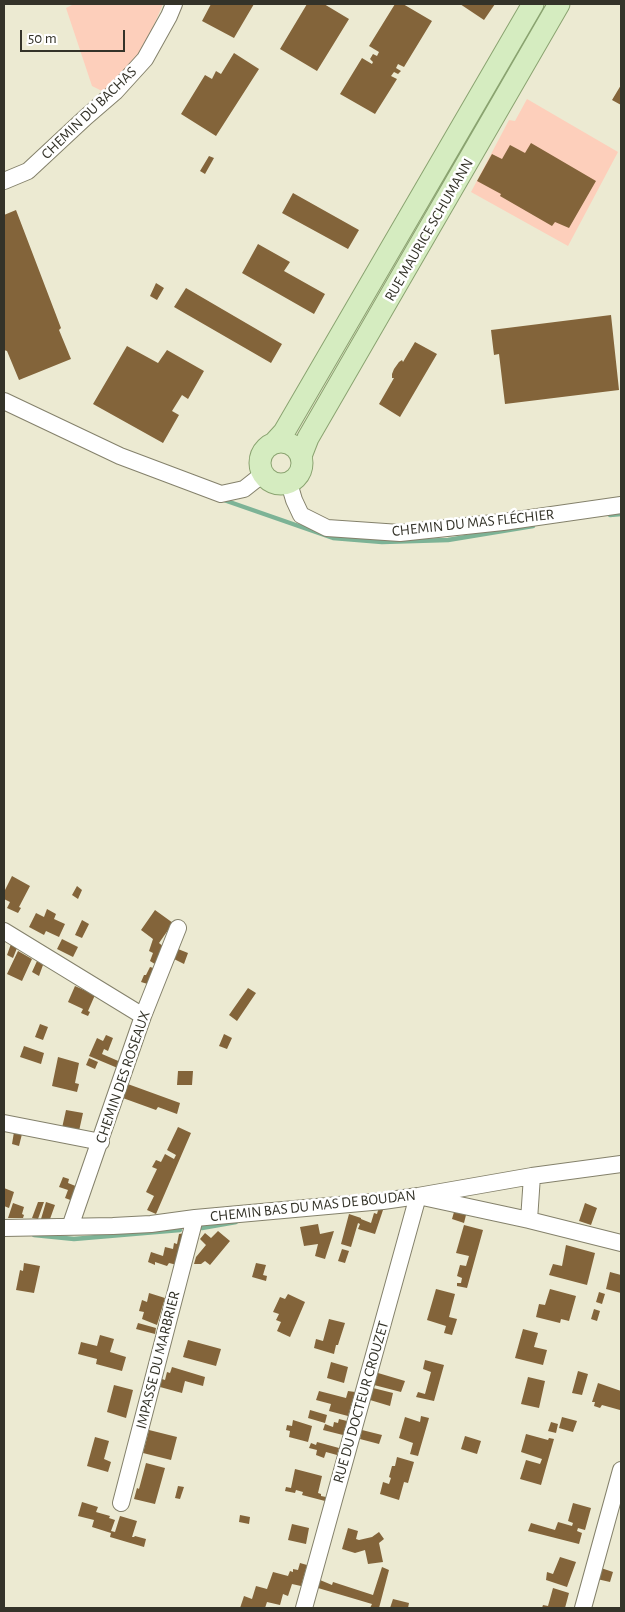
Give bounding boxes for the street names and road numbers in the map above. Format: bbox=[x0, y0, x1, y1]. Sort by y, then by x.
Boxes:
street label: CHEMIN DU BACHAS bbox=[38, 63, 140, 163]
street label: RUE MAURICE SCHUMANN bbox=[381, 155, 477, 305]
street label: CHEMIN DU MAS FLÉCHIER bbox=[391, 506, 555, 540]
street label: CHEMIN DES ROSEAUX bbox=[92, 1008, 154, 1146]
street label: CHEMIN BAS DU MAS DE BOUDAN bbox=[209, 1186, 417, 1226]
street label: IMPASSE DU MARBRIER bbox=[132, 1289, 184, 1431]
street label: RUE DU DOCTEUR CROUZET bbox=[329, 1319, 393, 1485]

